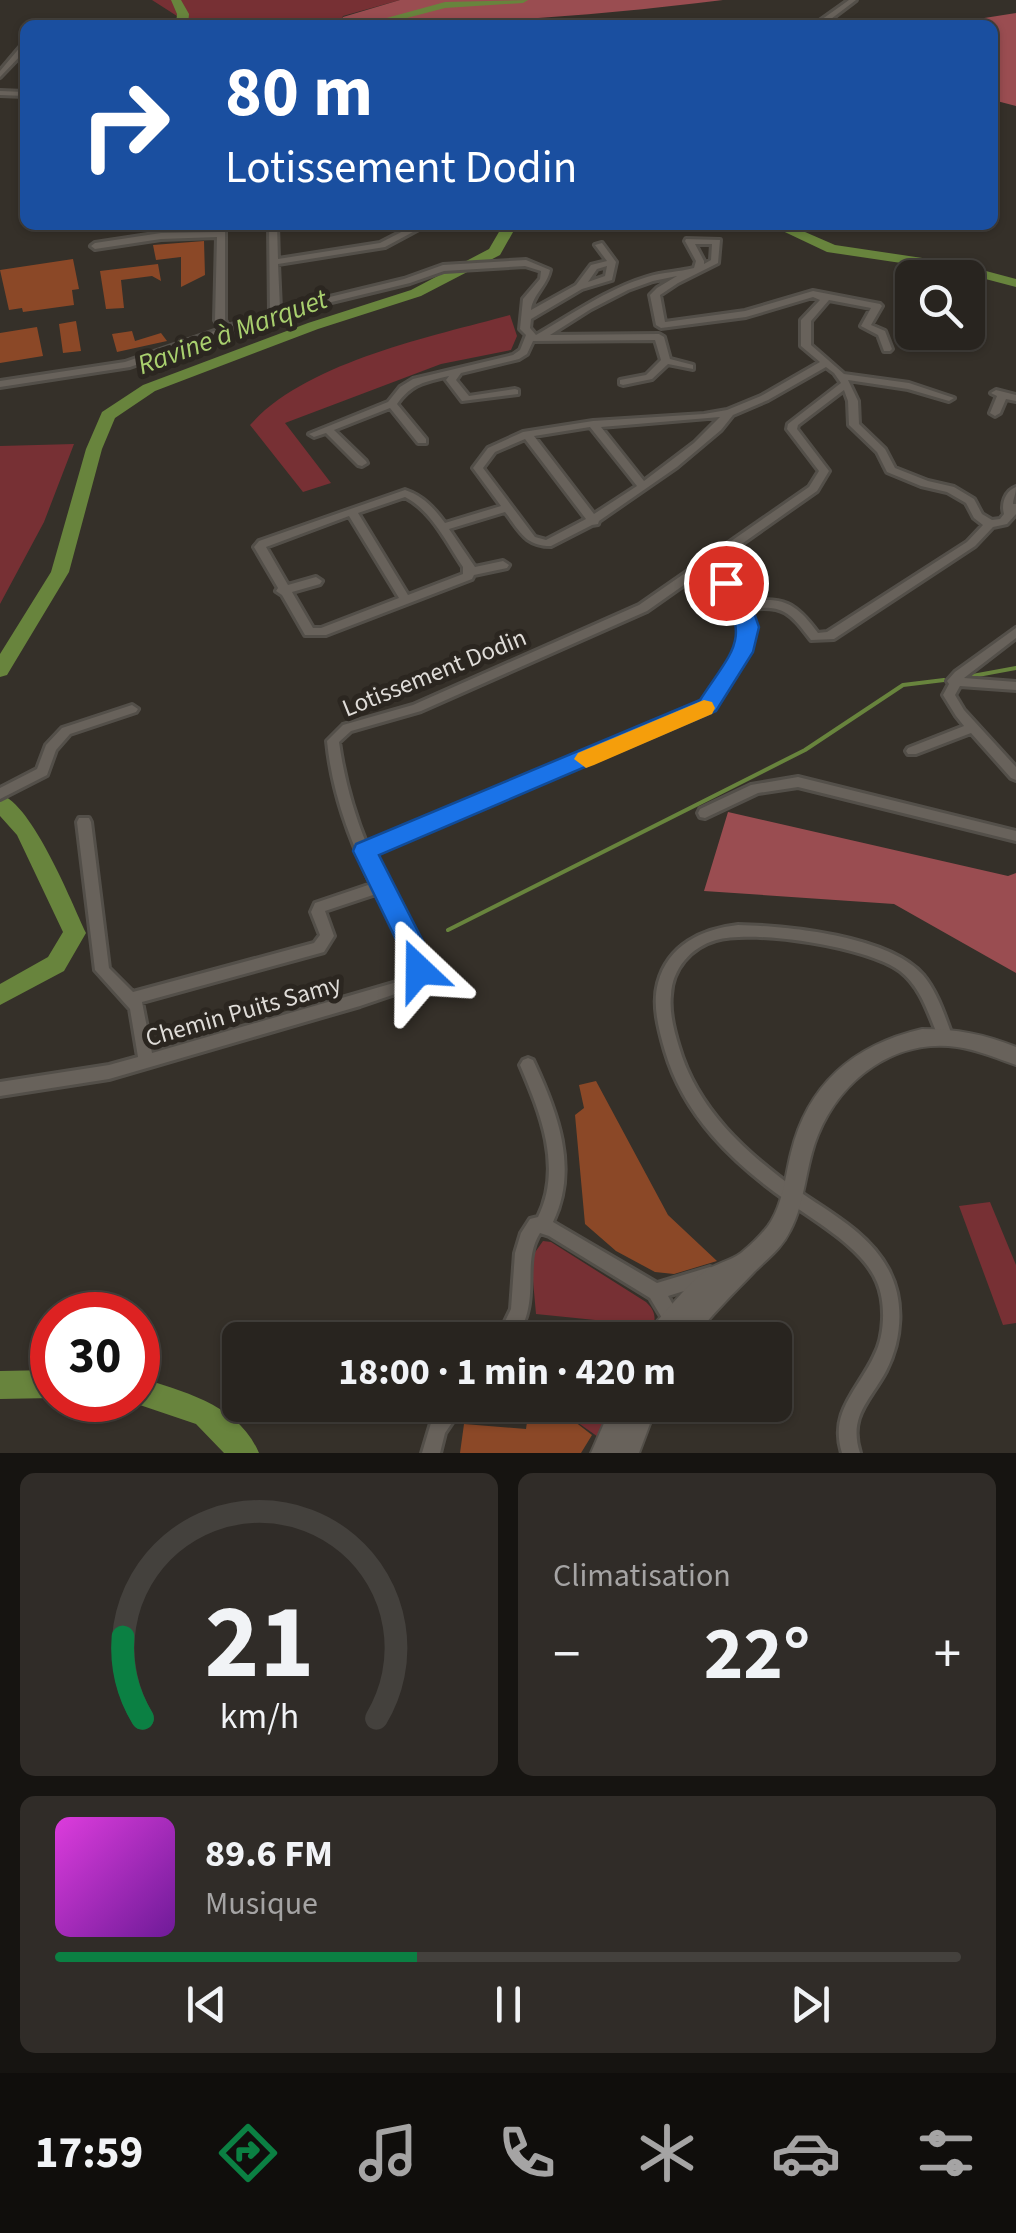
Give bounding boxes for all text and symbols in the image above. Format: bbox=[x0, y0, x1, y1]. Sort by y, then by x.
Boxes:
text: 80 m bbox=[225, 43, 373, 143]
icon: right bbox=[60, 60, 190, 190]
text: Lotissement Dodin bbox=[225, 136, 577, 200]
map controls bbox=[895, 260, 985, 350]
button: search bbox=[895, 260, 985, 350]
water label: Ravine à Marquet bbox=[132, 279, 334, 385]
pin bbox=[684, 541, 769, 626]
icon: arrive bbox=[699, 556, 754, 611]
street label: Lotissement Dodin bbox=[337, 620, 532, 726]
position arrow bbox=[367, 918, 471, 1022]
street label: Chemin Puits Samy bbox=[141, 966, 346, 1056]
speed limit sign: 30 bbox=[30, 1292, 160, 1422]
text: 18:00 · 1 min · 420 m bbox=[338, 1345, 676, 1399]
text: Climatisation bbox=[553, 1553, 731, 1599]
text: 21 bbox=[204, 1570, 314, 1718]
text: 22° bbox=[704, 1601, 810, 1708]
text: − bbox=[553, 1616, 580, 1694]
text: + bbox=[934, 1616, 961, 1694]
text: km/h bbox=[219, 1691, 299, 1742]
text: 89.6 FM bbox=[205, 1827, 333, 1881]
text: Musique bbox=[205, 1881, 318, 1927]
icon: previous bbox=[179, 1977, 234, 2032]
icon: pause bbox=[481, 1977, 536, 2032]
icon: next bbox=[783, 1977, 838, 2032]
icon: directions bbox=[213, 2118, 283, 2188]
icon: music bbox=[353, 2118, 423, 2188]
icon: phone bbox=[492, 2118, 562, 2188]
icon: climate bbox=[632, 2118, 702, 2188]
icon: car bbox=[771, 2118, 841, 2188]
icon: filters bbox=[911, 2118, 981, 2188]
text: 17:59 bbox=[35, 2121, 143, 2185]

